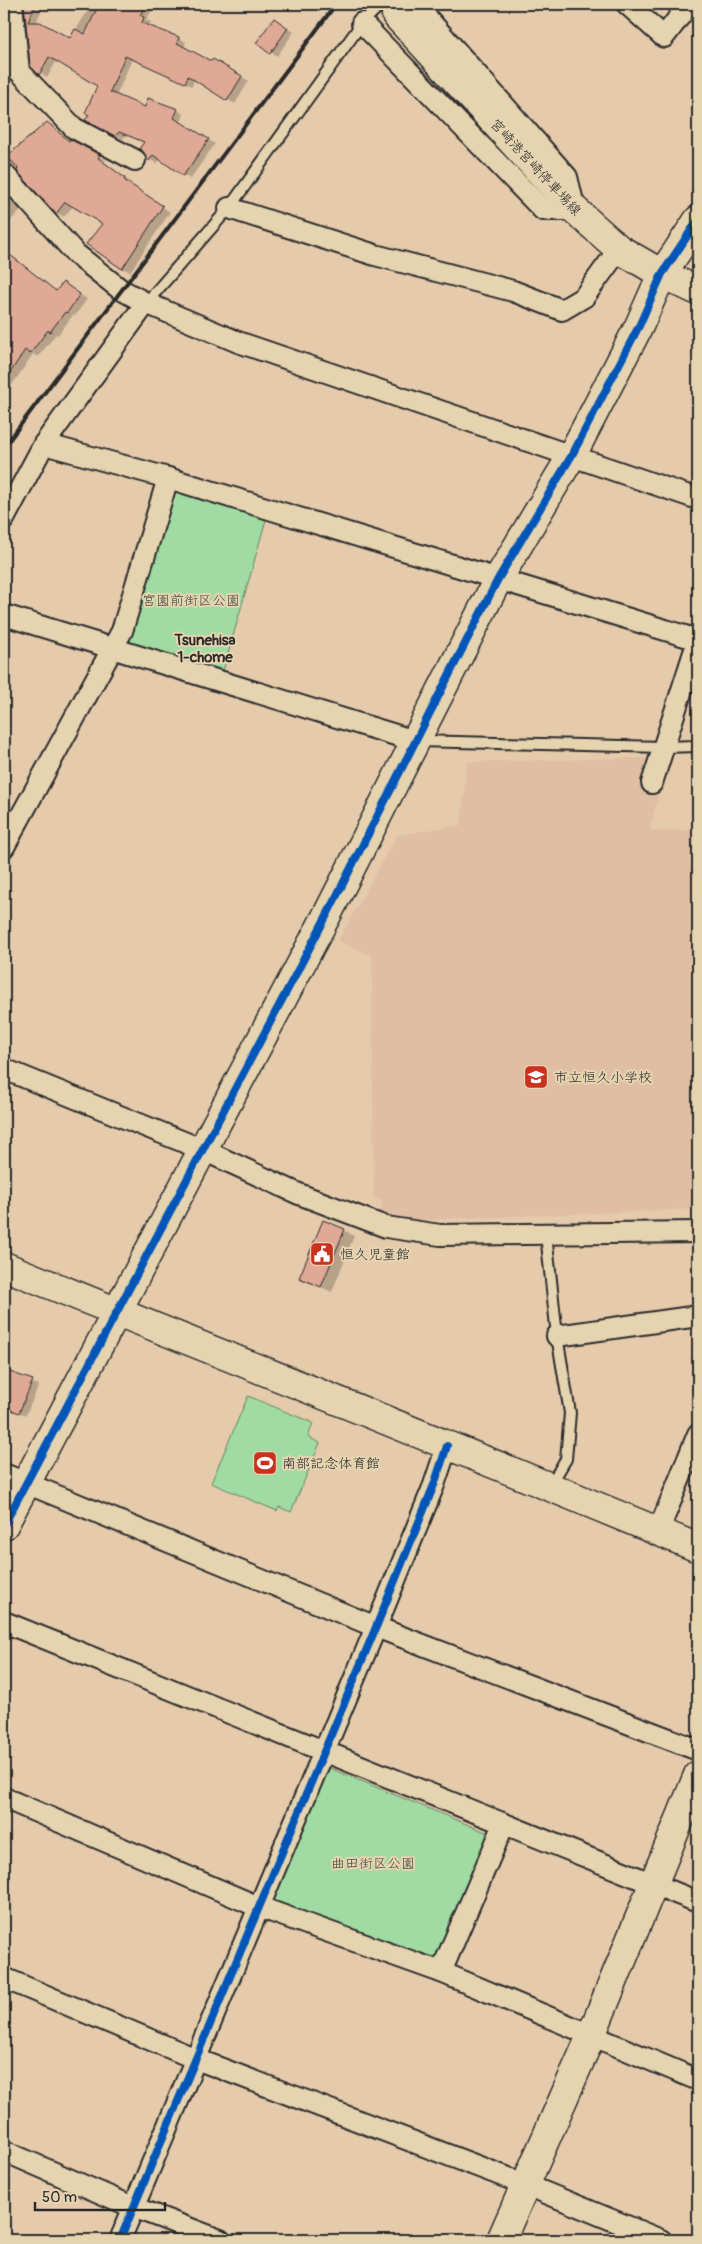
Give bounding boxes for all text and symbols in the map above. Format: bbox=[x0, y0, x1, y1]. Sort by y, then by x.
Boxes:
street label: 宮崎港宮崎停車場線 bbox=[486, 115, 585, 219]
park label: 宮園前街区公園 bbox=[142, 592, 240, 609]
district label: Tsunehisa 1-chome bbox=[174, 631, 235, 667]
school or university icon: 市立恒久小学校 bbox=[523, 1064, 549, 1090]
place label: 市立恒久小学校 bbox=[554, 1069, 652, 1086]
public building icon: 恒久児童館 bbox=[309, 1241, 335, 1267]
place label: 恒久児童館 bbox=[340, 1246, 410, 1263]
sports icon: 南部記念体育館 bbox=[252, 1450, 278, 1476]
place label: 南部記念体育館 bbox=[282, 1455, 380, 1472]
park label: 曲田街区公園 bbox=[331, 1855, 415, 1872]
scale bar bbox=[35, 2179, 165, 2211]
text: 50 m bbox=[42, 2188, 77, 2207]

